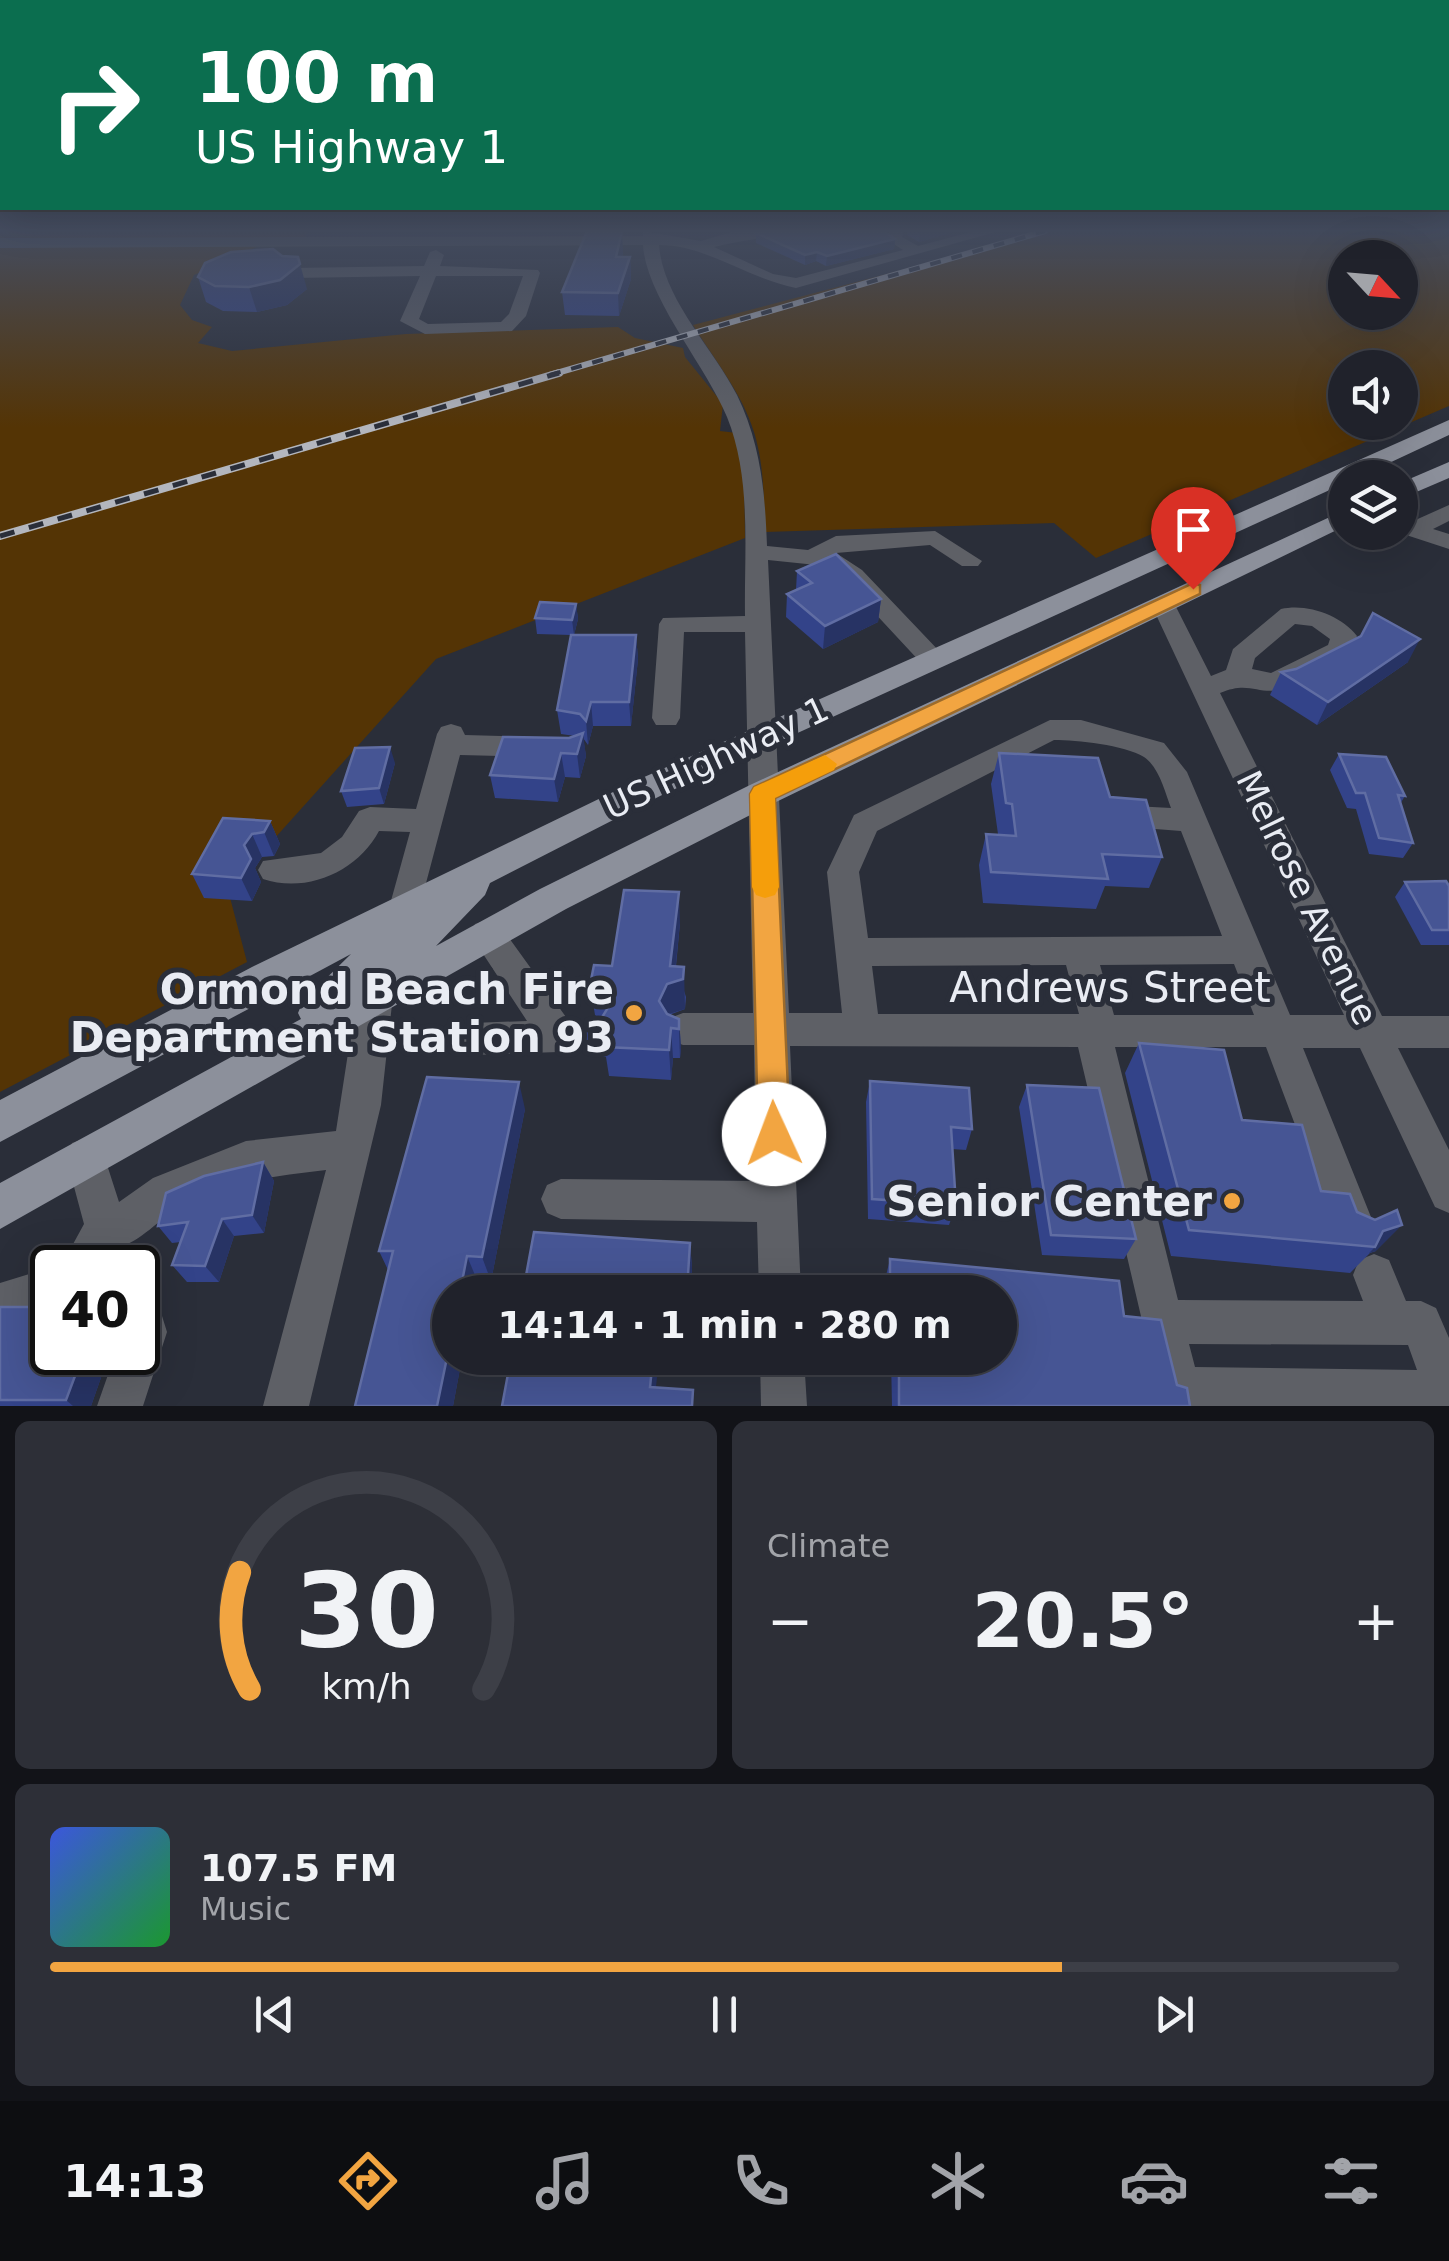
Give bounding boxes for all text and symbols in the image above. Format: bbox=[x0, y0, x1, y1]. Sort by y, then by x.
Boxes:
text: 100 m bbox=[195, 37, 438, 119]
icon: right bbox=[30, 40, 160, 170]
text: US Highway 1 bbox=[195, 121, 508, 174]
north arrow bbox=[1328, 240, 1418, 330]
map controls bbox=[1328, 240, 1418, 550]
button: sound bbox=[1328, 350, 1418, 440]
button: layers bbox=[1328, 460, 1418, 550]
pin bbox=[1151, 487, 1236, 590]
icon: arrive bbox=[1166, 502, 1221, 557]
street label: US Highway 1 bbox=[597, 688, 835, 828]
street label: Melrose Avenue bbox=[1228, 765, 1386, 1031]
street label: Andrews Street bbox=[949, 963, 1271, 1012]
place label: Ormond Beach Fire Department Station 93 bbox=[70, 965, 614, 1062]
marker: Ormond Beach Fire Department Station 93 bbox=[623, 1002, 645, 1024]
position arrow bbox=[722, 1082, 826, 1186]
place label: Senior Center bbox=[886, 1177, 1212, 1226]
marker: Senior Center bbox=[1221, 1190, 1243, 1212]
speed limit sign: 40 bbox=[30, 1245, 160, 1375]
text: 14:14 · 1 min · 280 m bbox=[497, 1303, 952, 1347]
text: Climate bbox=[767, 1527, 890, 1565]
text: 30 bbox=[294, 1550, 438, 1672]
text: 20.5° bbox=[972, 1577, 1194, 1665]
text: − bbox=[767, 1589, 813, 1653]
text: + bbox=[1353, 1589, 1399, 1653]
text: km/h bbox=[321, 1666, 411, 1707]
text: 107.5 FM bbox=[200, 1846, 397, 1890]
text: Music bbox=[200, 1890, 291, 1928]
icon: previous bbox=[247, 1987, 302, 2042]
icon: pause bbox=[697, 1987, 752, 2042]
icon: next bbox=[1147, 1987, 1202, 2042]
icon: directions bbox=[333, 2146, 403, 2216]
icon: music bbox=[530, 2146, 600, 2216]
icon: phone bbox=[726, 2146, 796, 2216]
icon: climate bbox=[923, 2146, 993, 2216]
icon: car bbox=[1119, 2146, 1189, 2216]
icon: filters bbox=[1316, 2146, 1386, 2216]
text: 14:13 bbox=[63, 2155, 207, 2208]

